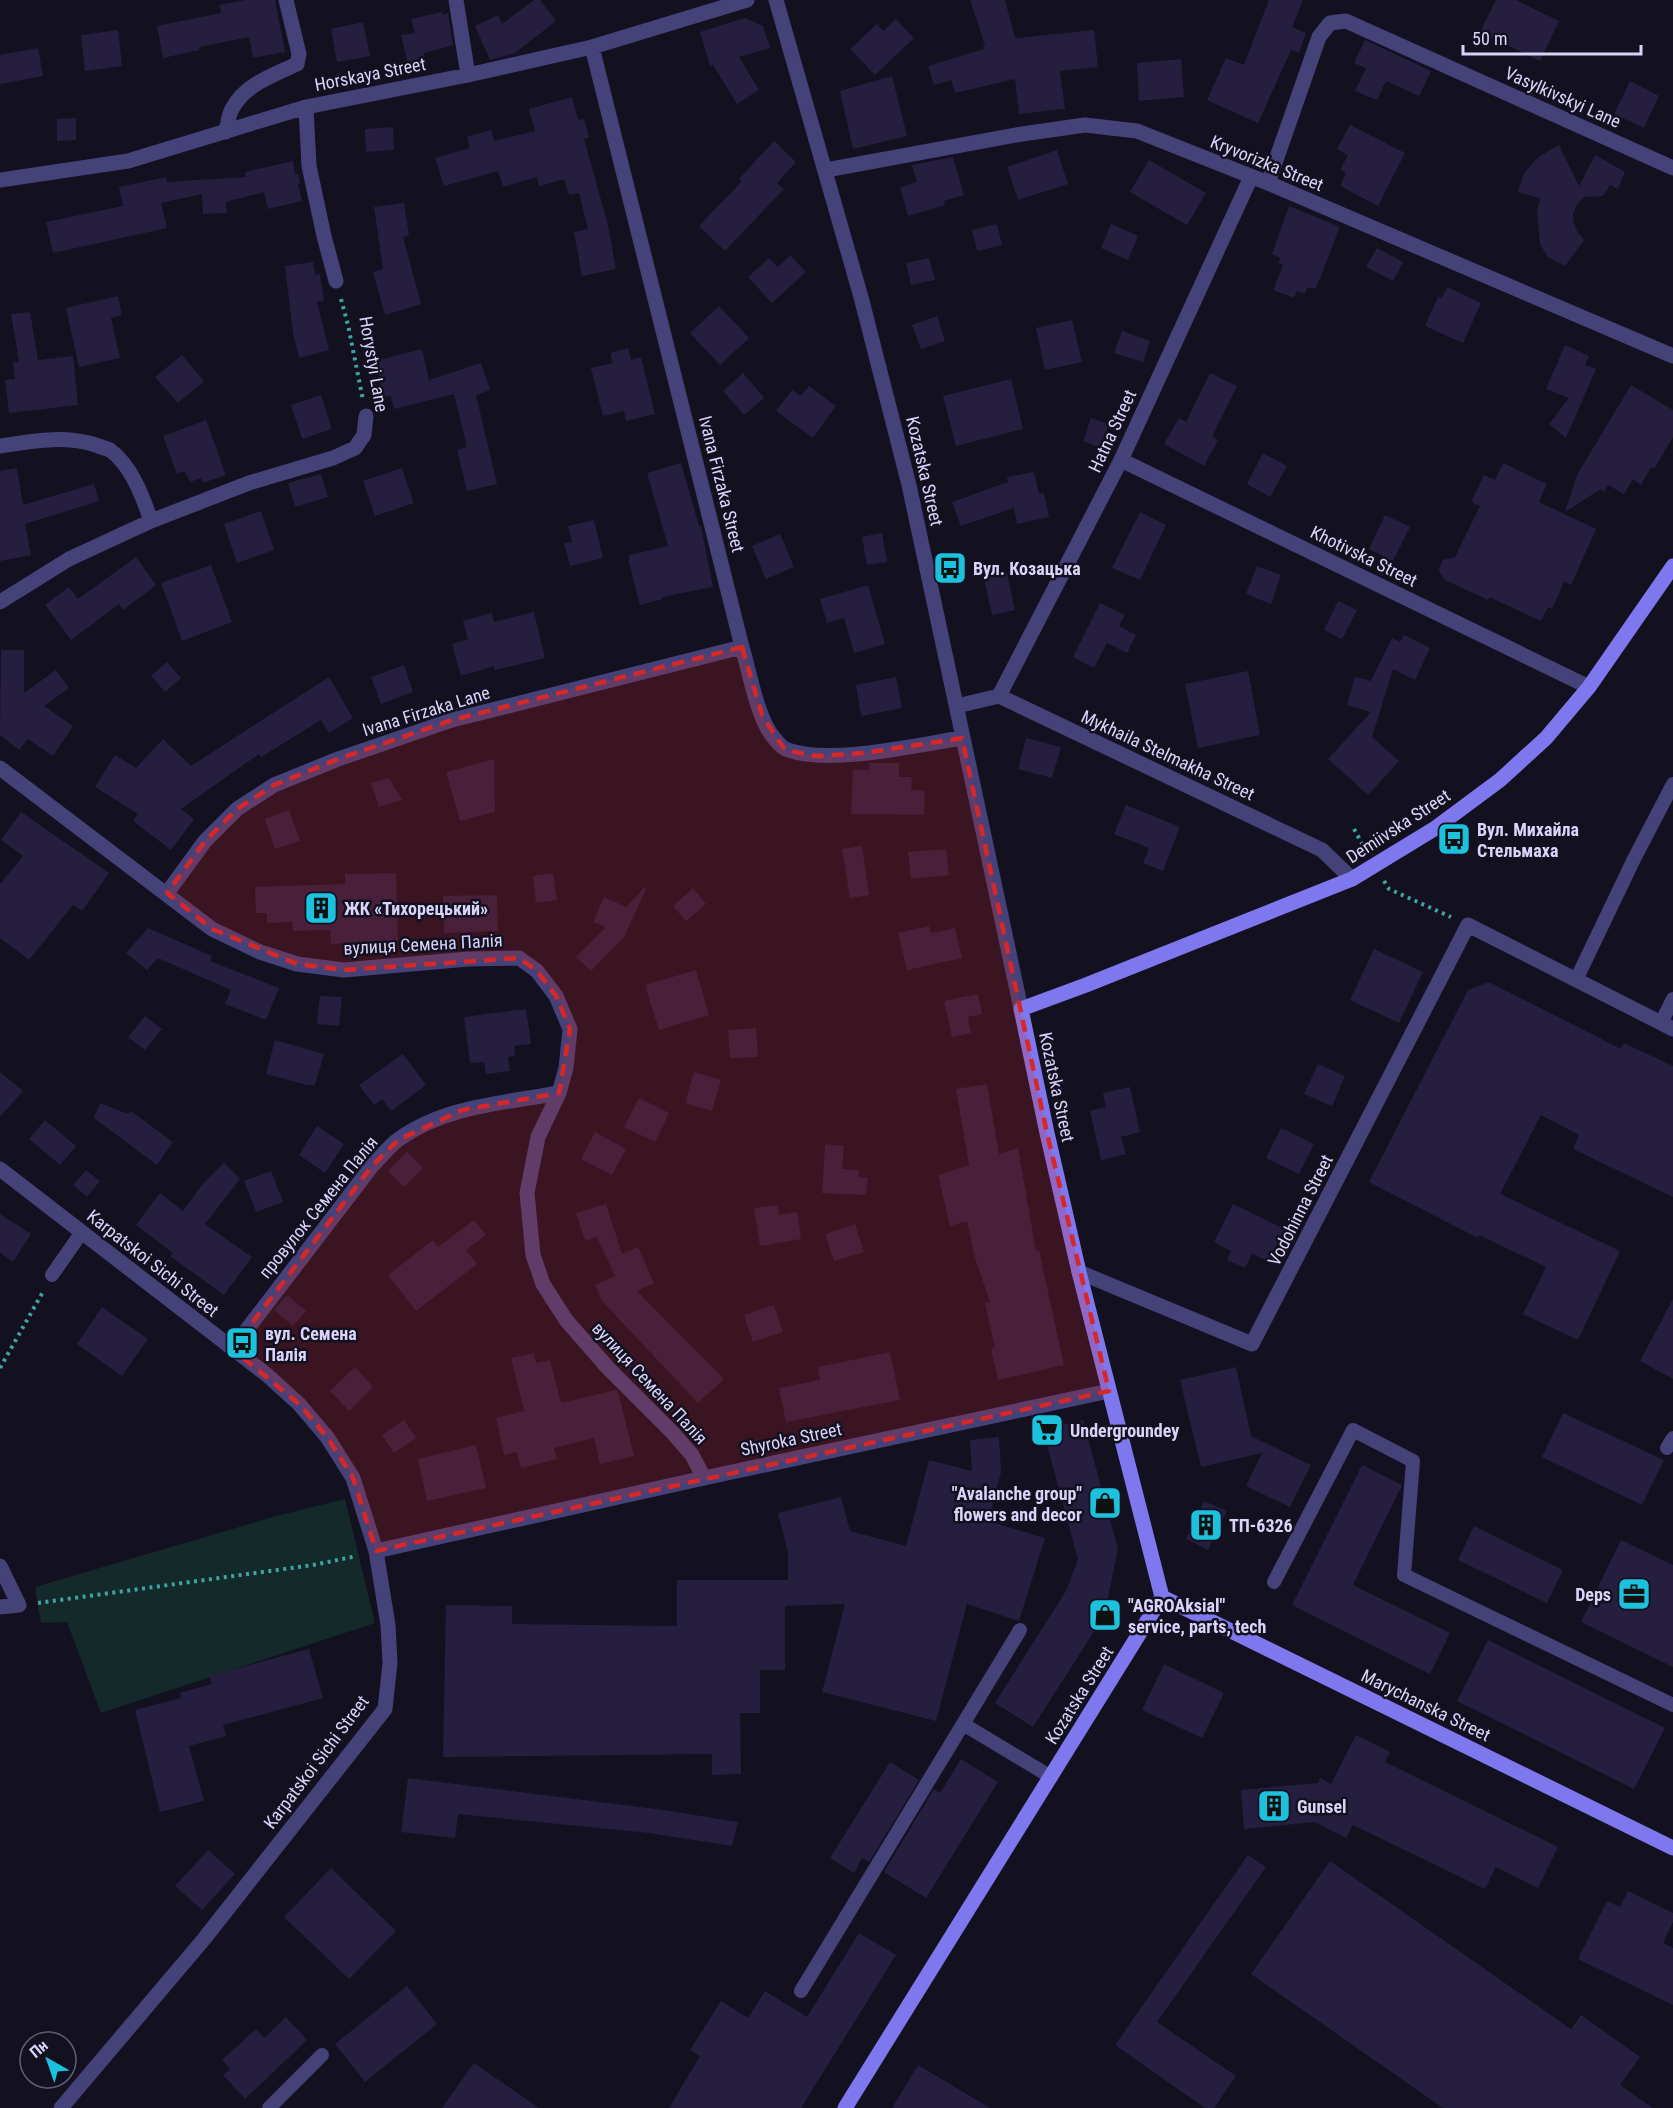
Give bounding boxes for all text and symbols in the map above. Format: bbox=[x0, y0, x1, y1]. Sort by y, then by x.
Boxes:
scale bar bbox=[1463, 18, 1642, 56]
text: 50 m bbox=[1472, 28, 1507, 49]
street label: Horskaya Street bbox=[313, 53, 427, 95]
street label: Vasylkivskyi Lane bbox=[1502, 62, 1624, 132]
street label: Kryvorizka Street bbox=[1207, 131, 1327, 195]
street label: Horystyi Lane bbox=[355, 314, 393, 414]
street label: Hatna Street bbox=[1084, 386, 1140, 476]
street label: Ivana Firzaka Street bbox=[695, 414, 749, 554]
street label: Kozatska Street bbox=[902, 414, 948, 528]
street label: Khotivska Street bbox=[1307, 521, 1421, 591]
bus stop icon: Вул. Козацька bbox=[932, 550, 968, 586]
place label: Вул. Козацька bbox=[973, 558, 1081, 579]
street label: Ivana Firzaka Lane bbox=[360, 682, 492, 740]
street label: Mykhaila Stelmakha Street bbox=[1078, 706, 1258, 804]
street label: Demiivska Street bbox=[1342, 785, 1454, 867]
place label: Вул. Михайла Стельмаха bbox=[1477, 819, 1579, 861]
bus stop icon: Вул. Михайла Стельмаха bbox=[1436, 821, 1472, 857]
building icon: ЖК «Тихорецький» bbox=[303, 890, 339, 926]
place label: ЖК «Тихорецький» bbox=[344, 898, 488, 919]
street label: вулиця Семена Палія bbox=[343, 929, 503, 959]
street label: Kozatska Street bbox=[1035, 1030, 1079, 1144]
street label: провулок Семена Палія bbox=[254, 1132, 382, 1282]
street label: Vodohinna Street bbox=[1263, 1151, 1337, 1269]
street label: Karpatskoi Sichi Street bbox=[83, 1205, 223, 1321]
street label: вулиця Семена Палія bbox=[588, 1318, 712, 1448]
place label: вул. Семена Палія bbox=[265, 1323, 357, 1365]
bus stop icon: вул. Семена Палія bbox=[224, 1325, 260, 1361]
supermarket icon: Undergroundey bbox=[1029, 1412, 1065, 1448]
street label: Shyroka Street bbox=[738, 1418, 844, 1460]
place label: Undergroundey bbox=[1070, 1420, 1179, 1441]
place label: "Avalanche group" flowers and decor bbox=[952, 1483, 1082, 1525]
shop icon: "Avalanche group" flowers and decor bbox=[1087, 1485, 1123, 1521]
building icon: ТП-6326 bbox=[1188, 1507, 1224, 1543]
place label: ТП-6326 bbox=[1229, 1515, 1293, 1536]
office icon: Deps bbox=[1616, 1576, 1652, 1612]
place label: Deps bbox=[1575, 1584, 1611, 1605]
place label: "AGROAksial" service, parts, tech bbox=[1128, 1595, 1266, 1637]
shop icon: "AGROAksial" service, parts, tech bbox=[1087, 1597, 1123, 1633]
street label: Kozatska Street bbox=[1041, 1642, 1117, 1748]
street label: Marychanska Street bbox=[1358, 1665, 1494, 1745]
street label: Karpatskoi Sichi Street bbox=[259, 1691, 373, 1833]
building icon: Gunsel bbox=[1256, 1788, 1292, 1824]
place label: Gunsel bbox=[1297, 1796, 1347, 1817]
north arrow bbox=[18, 2030, 78, 2090]
text: Пн bbox=[26, 2036, 52, 2062]

